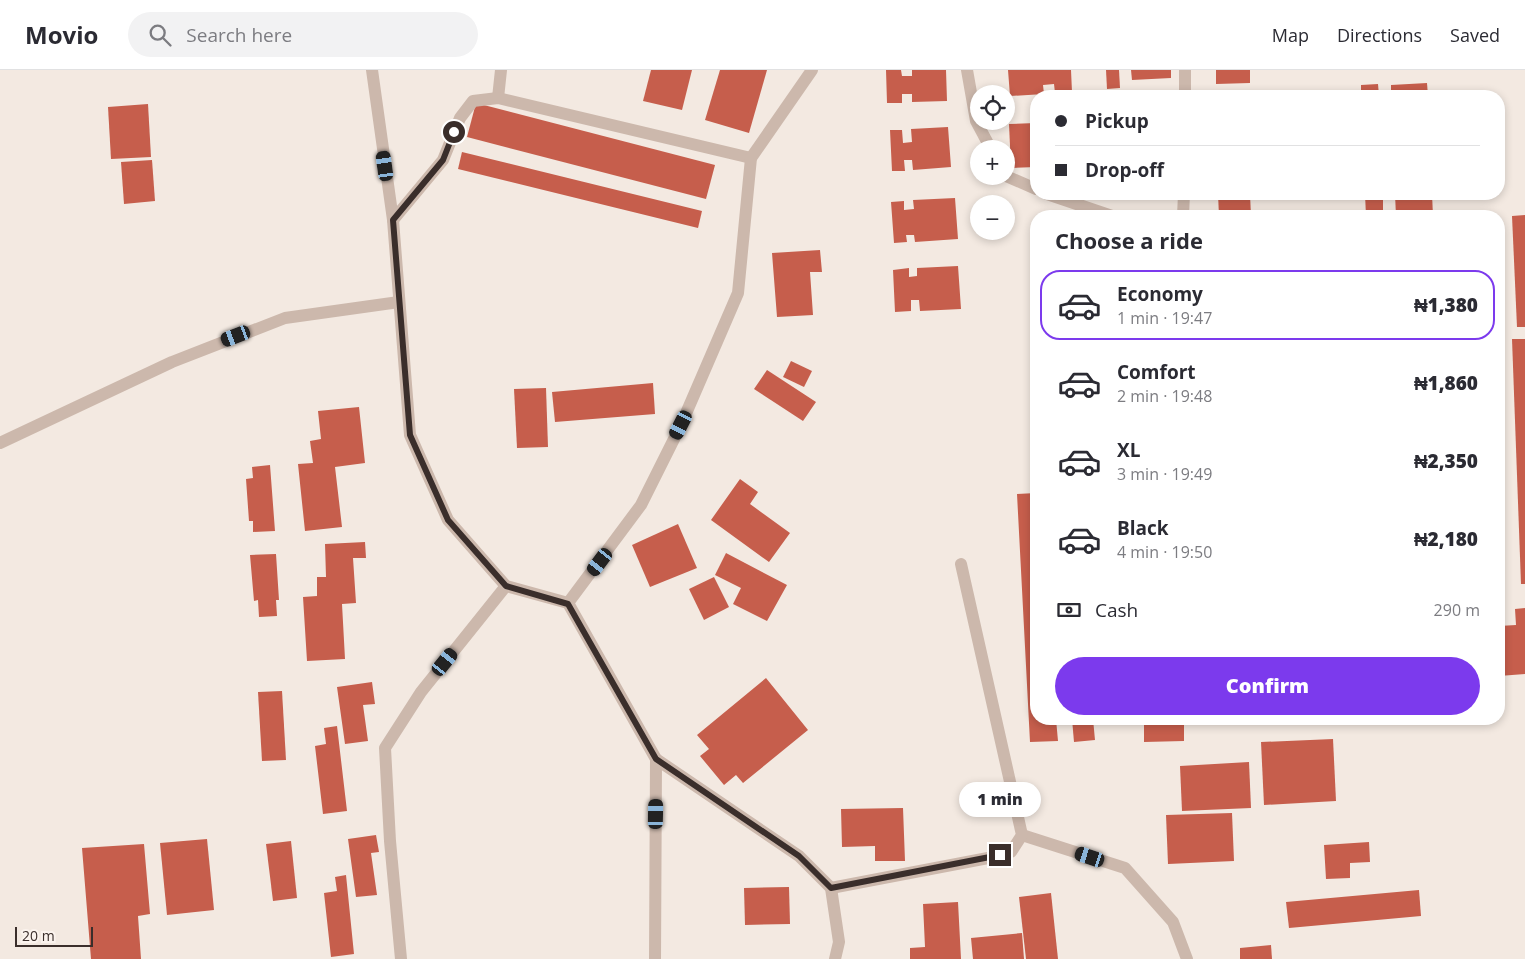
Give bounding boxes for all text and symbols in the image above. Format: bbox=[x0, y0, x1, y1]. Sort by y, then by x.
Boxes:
search box bbox=[128, 12, 478, 57]
text: Movio bbox=[25, 18, 98, 51]
icon: search bbox=[146, 21, 174, 49]
text: Search here bbox=[186, 22, 292, 48]
text: Map bbox=[1272, 23, 1309, 47]
text: Directions bbox=[1337, 23, 1422, 47]
text: Saved bbox=[1450, 23, 1500, 47]
map controls bbox=[970, 85, 1015, 240]
button: locate bbox=[970, 85, 1015, 130]
text: Pickup bbox=[1085, 108, 1149, 134]
route start bbox=[443, 121, 465, 143]
button: + bbox=[970, 140, 1015, 185]
car bbox=[375, 150, 394, 182]
text: Drop-off bbox=[1085, 157, 1164, 183]
button: − bbox=[970, 195, 1015, 240]
text: Choose a ride bbox=[1055, 225, 1203, 255]
text: Economy bbox=[1117, 281, 1203, 307]
icon: car bbox=[1057, 283, 1102, 328]
text: ₦1,380 bbox=[1414, 292, 1478, 318]
text: 1 min · 19:47 bbox=[1117, 307, 1212, 329]
car bbox=[219, 324, 252, 348]
text: Comfort bbox=[1117, 359, 1196, 385]
icon: car bbox=[1057, 361, 1102, 406]
text: ₦1,860 bbox=[1414, 370, 1478, 396]
text: 2 min · 19:48 bbox=[1117, 385, 1212, 407]
car bbox=[667, 408, 694, 442]
text: XL bbox=[1117, 437, 1140, 463]
icon: car bbox=[1057, 439, 1102, 484]
text: ₦2,350 bbox=[1414, 448, 1478, 474]
text: 3 min · 19:49 bbox=[1117, 463, 1212, 485]
text: Black bbox=[1117, 515, 1169, 541]
icon: car bbox=[1057, 517, 1102, 562]
text: ₦2,180 bbox=[1414, 526, 1478, 552]
text: 4 min · 19:50 bbox=[1117, 541, 1212, 563]
car bbox=[584, 546, 615, 578]
icon: cash bbox=[1055, 596, 1083, 624]
text: Cash bbox=[1095, 597, 1138, 623]
text: 290 m bbox=[1434, 599, 1480, 621]
car bbox=[429, 646, 460, 678]
button: Confirm bbox=[1055, 657, 1480, 715]
callout: 1 min bbox=[959, 782, 1041, 818]
text: 1 min bbox=[977, 788, 1023, 810]
car bbox=[648, 799, 663, 829]
route end bbox=[989, 844, 1011, 866]
car bbox=[1073, 845, 1106, 869]
scale bar bbox=[15, 924, 92, 947]
text: 20 m bbox=[22, 926, 55, 945]

